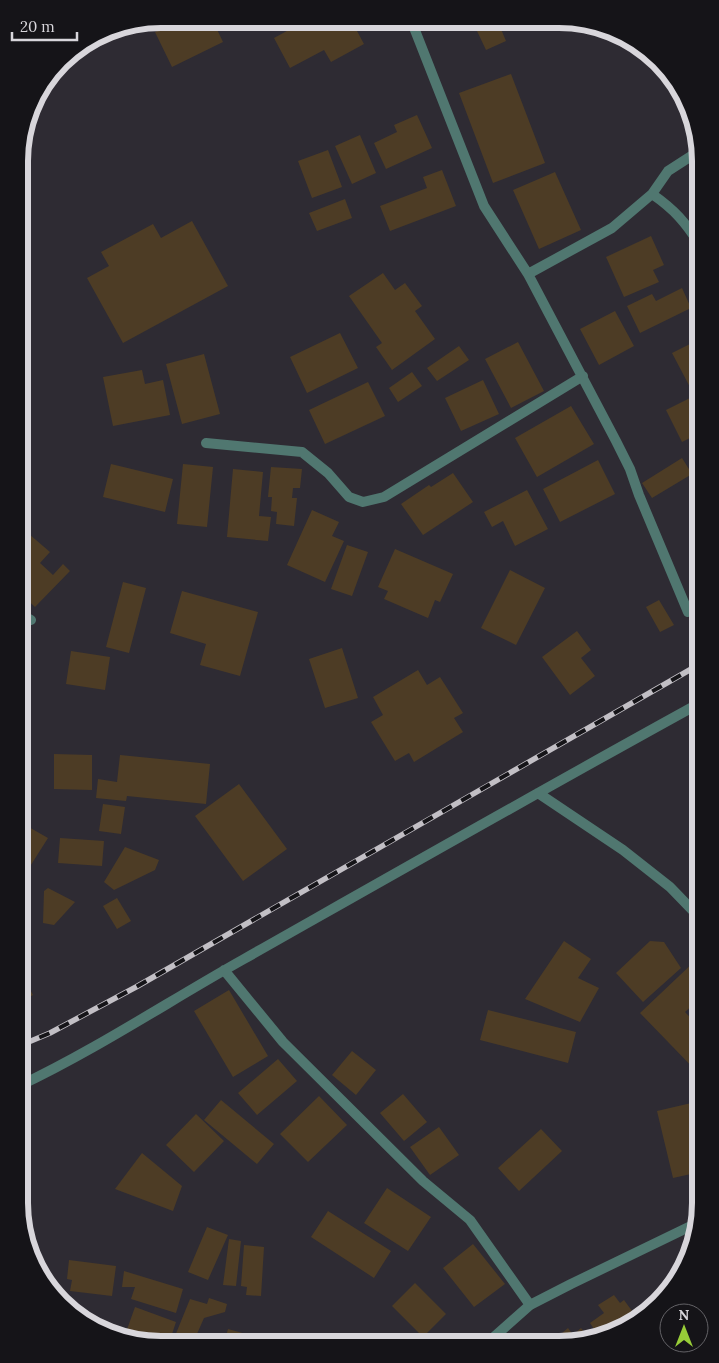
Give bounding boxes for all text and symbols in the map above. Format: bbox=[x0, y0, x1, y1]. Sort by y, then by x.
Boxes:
scale bar bbox=[12, 10, 78, 42]
text: 20 m bbox=[20, 17, 55, 36]
north arrow bbox=[659, 1303, 709, 1353]
text: N bbox=[679, 1306, 690, 1324]

